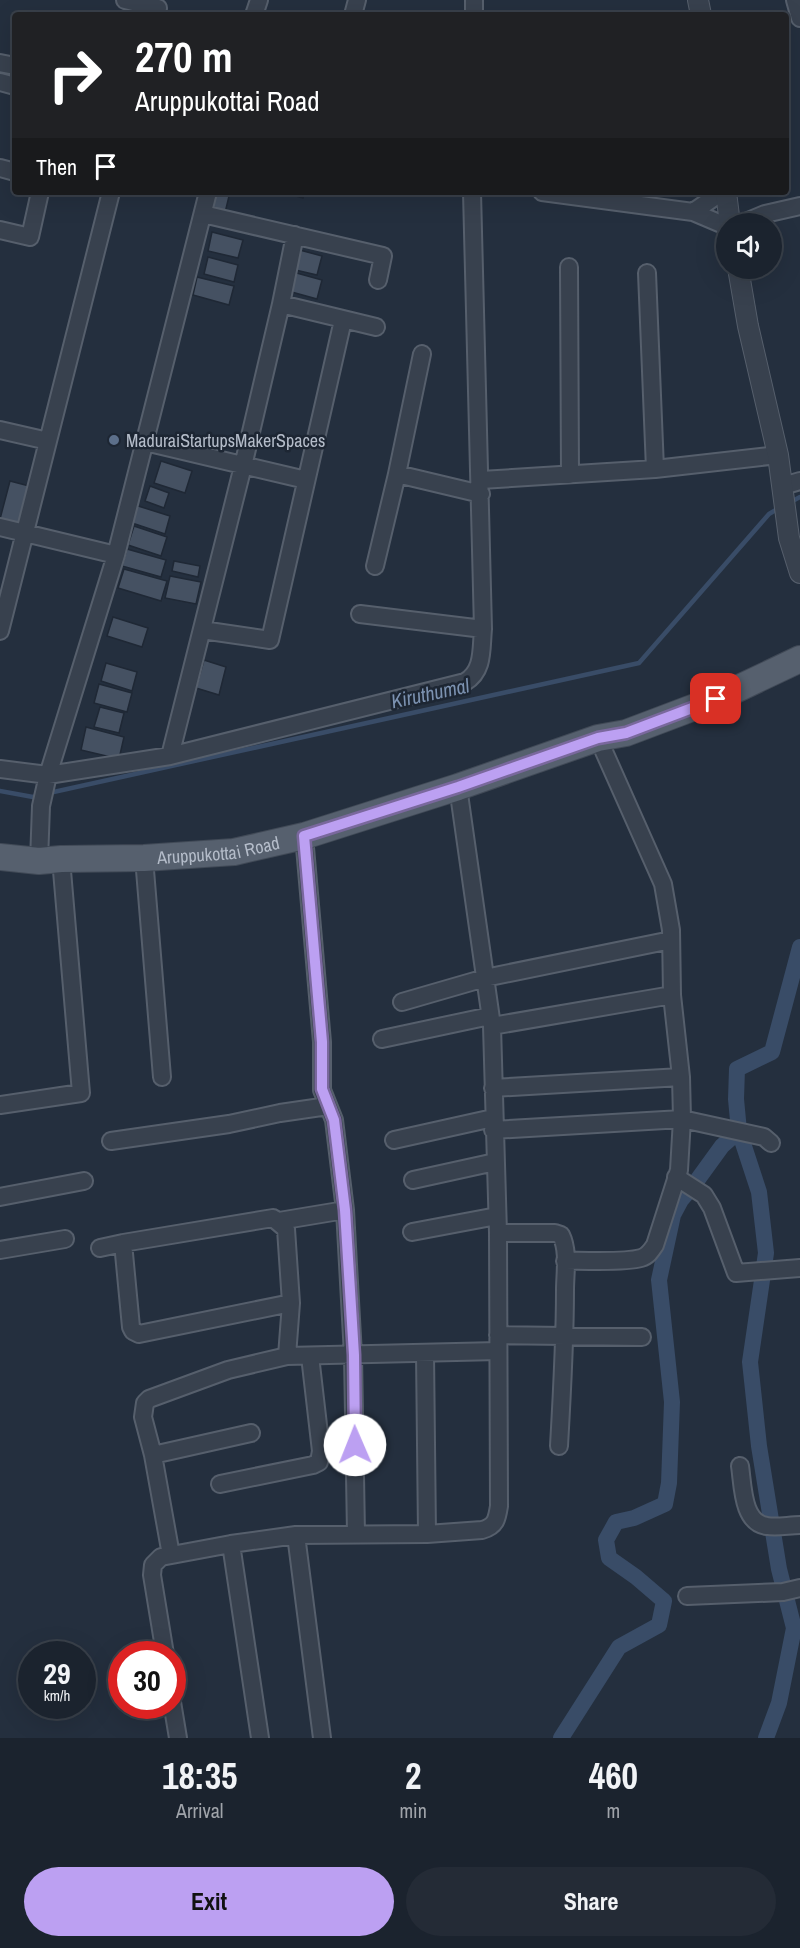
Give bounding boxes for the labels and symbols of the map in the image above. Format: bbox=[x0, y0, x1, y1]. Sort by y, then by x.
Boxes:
place label: MaduraiStartupsMakerSpaces bbox=[126, 428, 325, 453]
marker: MaduraiStartupsMakerSpaces bbox=[107, 433, 121, 447]
water label: Kiruthumal bbox=[388, 671, 472, 714]
pin bbox=[690, 673, 741, 724]
street label: Aruppukottai Road bbox=[155, 830, 282, 870]
position arrow bbox=[323, 1413, 387, 1477]
speed limit sign: 30 bbox=[108, 1641, 186, 1719]

